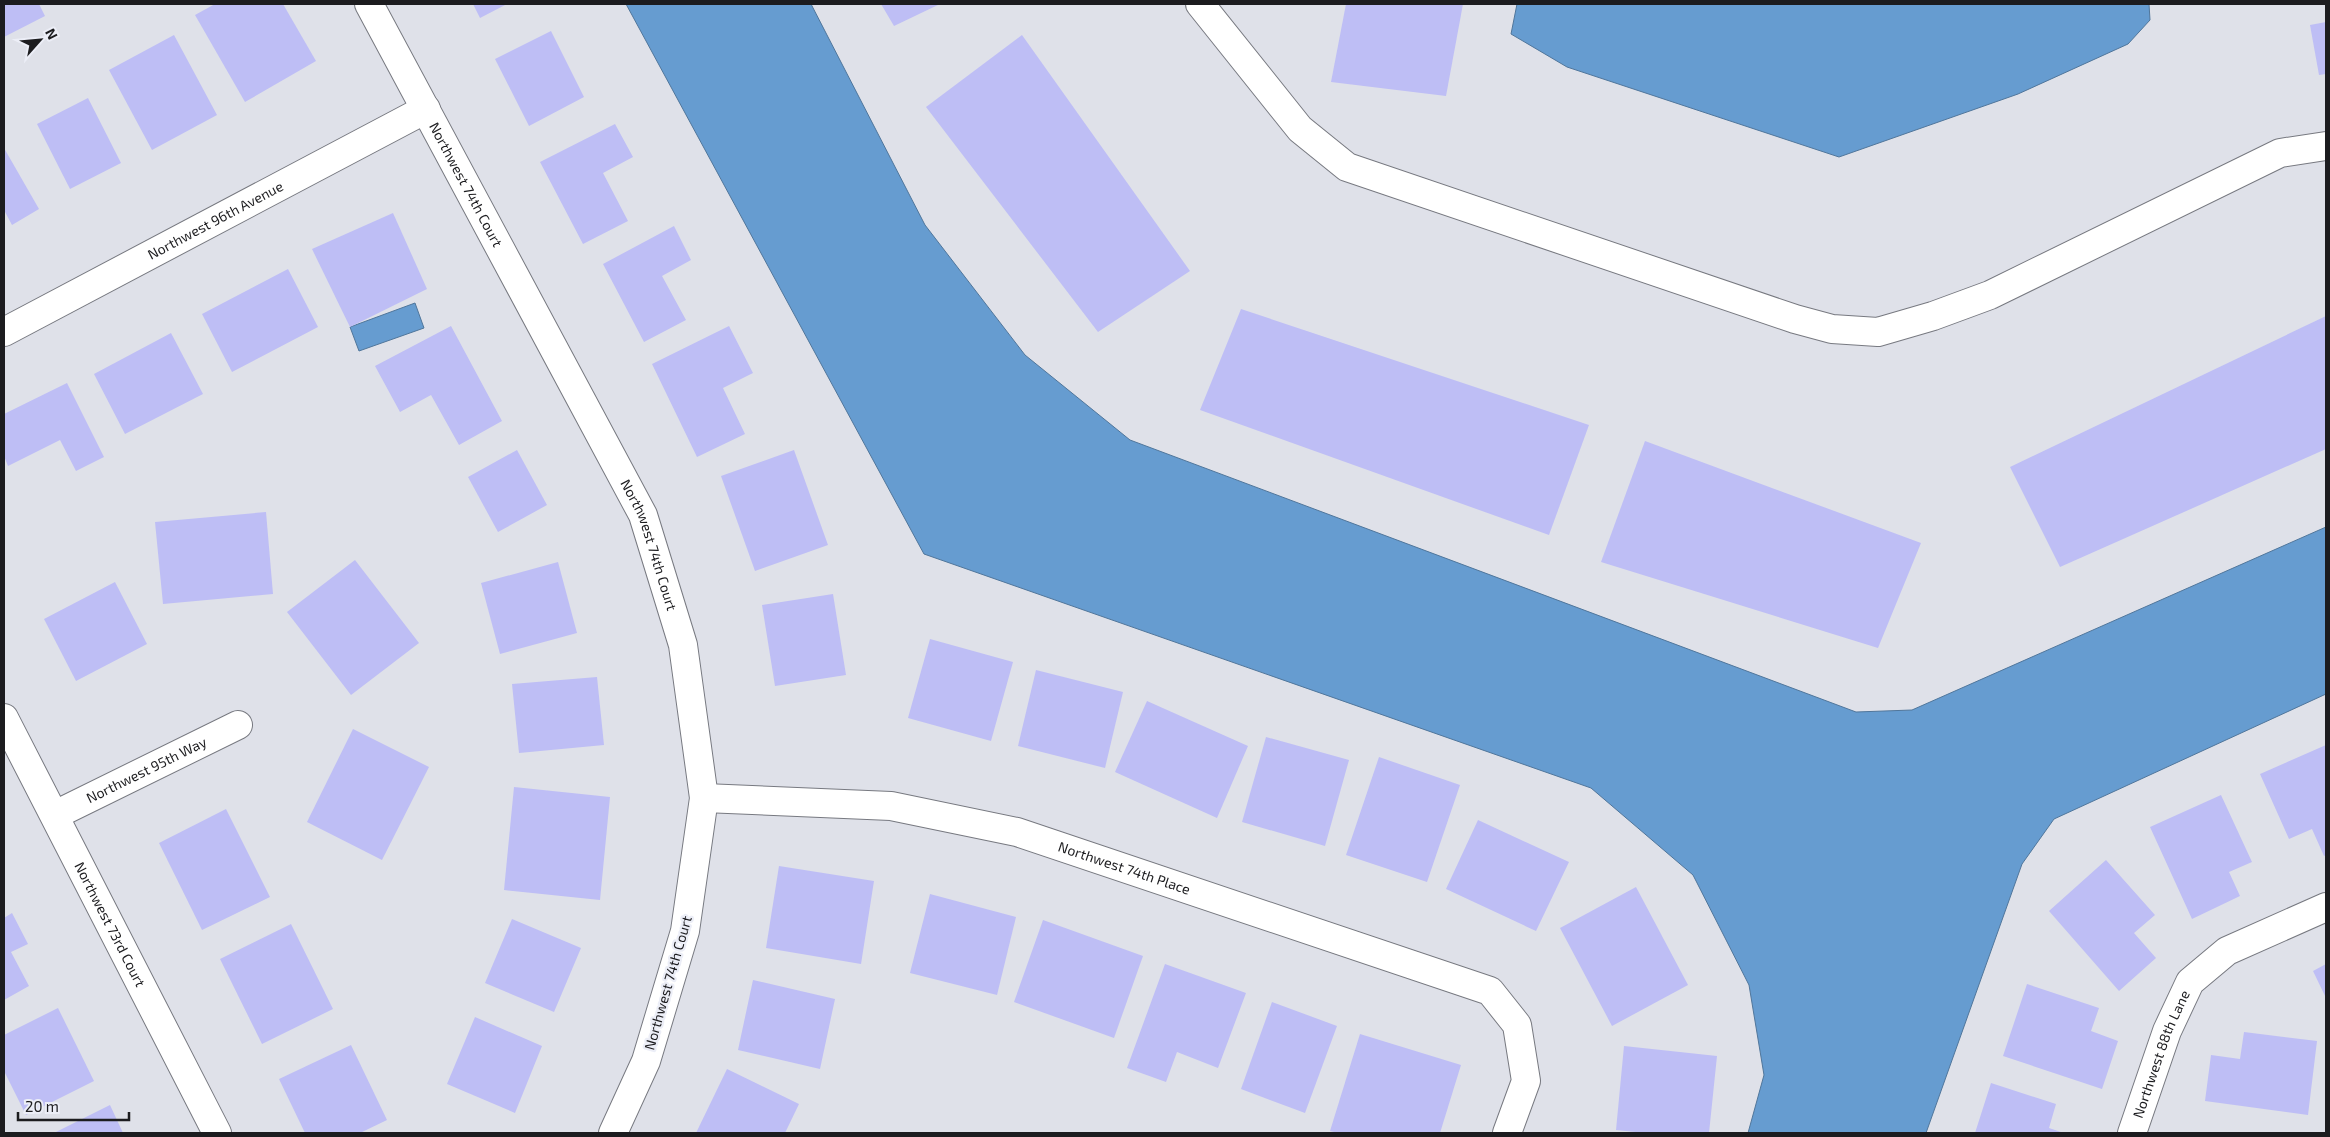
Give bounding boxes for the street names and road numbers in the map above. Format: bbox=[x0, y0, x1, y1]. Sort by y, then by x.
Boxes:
street label: Northwest 74th Court bbox=[426, 119, 507, 250]
street label: Northwest 96th Avenue bbox=[144, 177, 286, 263]
street label: Northwest 74th Court bbox=[617, 476, 681, 613]
street label: Northwest 95th Way bbox=[83, 733, 210, 806]
street label: Northwest 74th Place bbox=[1056, 837, 1193, 898]
street label: Northwest 73rd Court bbox=[71, 859, 149, 989]
street label: Northwest 74th Court bbox=[640, 914, 695, 1052]
street label: Northwest 88th Lane bbox=[2129, 987, 2193, 1120]

